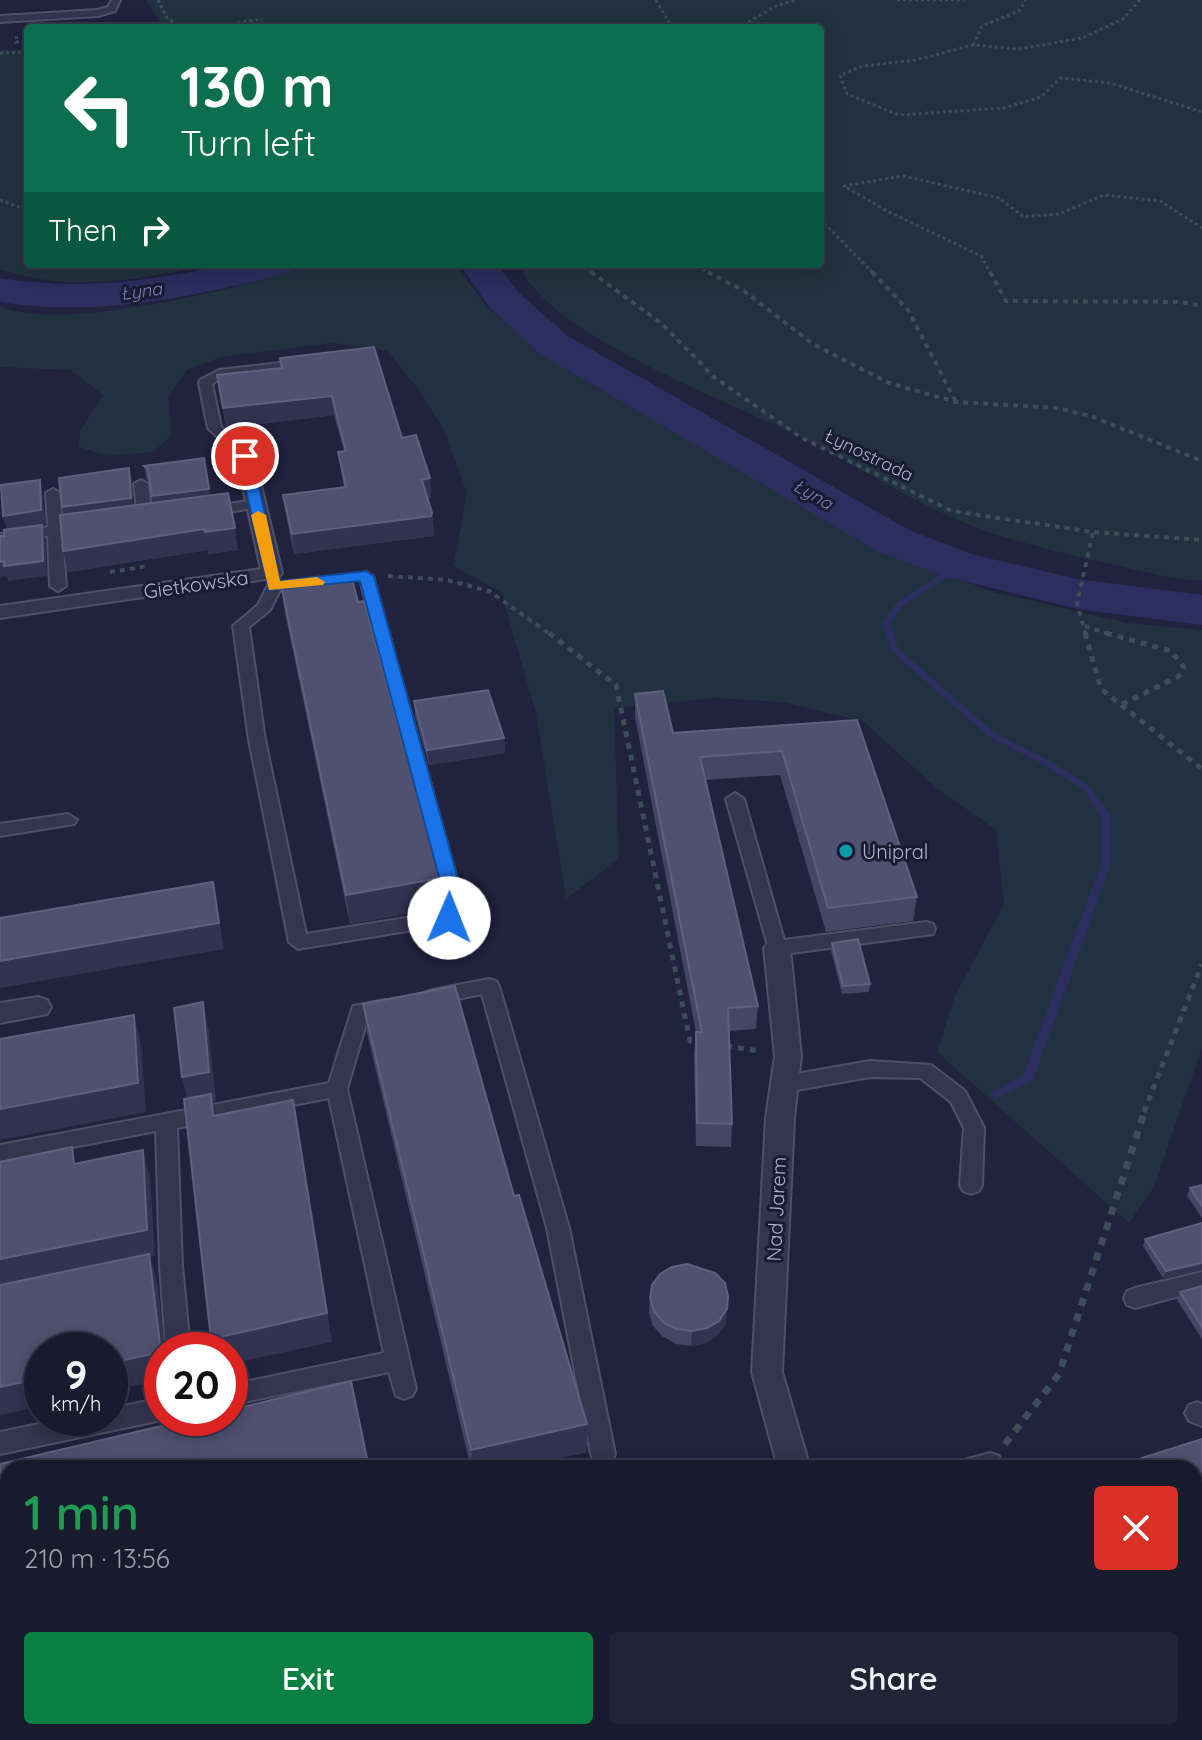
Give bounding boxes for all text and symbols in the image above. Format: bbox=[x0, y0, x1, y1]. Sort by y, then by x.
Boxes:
text: 130 m bbox=[180, 51, 334, 121]
icon: left bbox=[48, 56, 152, 160]
text: Turn left bbox=[180, 120, 316, 165]
icon: right bbox=[133, 208, 177, 252]
text: Then bbox=[48, 211, 117, 249]
water label: Łyna bbox=[119, 277, 164, 305]
pin bbox=[211, 422, 279, 490]
street label: Łynostrada bbox=[821, 424, 917, 486]
icon: arrive bbox=[223, 434, 267, 478]
water label: Łyna bbox=[789, 474, 838, 515]
street label: Gietkowska bbox=[142, 564, 250, 604]
place label: Unipral bbox=[862, 839, 928, 864]
marker: Unipral bbox=[837, 842, 855, 860]
position arrow bbox=[407, 876, 491, 960]
street label: Nad Jarem bbox=[761, 1156, 791, 1262]
speed limit sign: 20 bbox=[144, 1332, 248, 1436]
text: 9 bbox=[65, 1349, 87, 1399]
text: km/h bbox=[51, 1391, 101, 1416]
text: 1 min bbox=[24, 1482, 139, 1542]
button: close bbox=[1094, 1486, 1178, 1570]
text: 210 m · 13:56 bbox=[24, 1542, 170, 1575]
button: Exit bbox=[24, 1632, 593, 1724]
button: Share bbox=[609, 1632, 1178, 1724]

